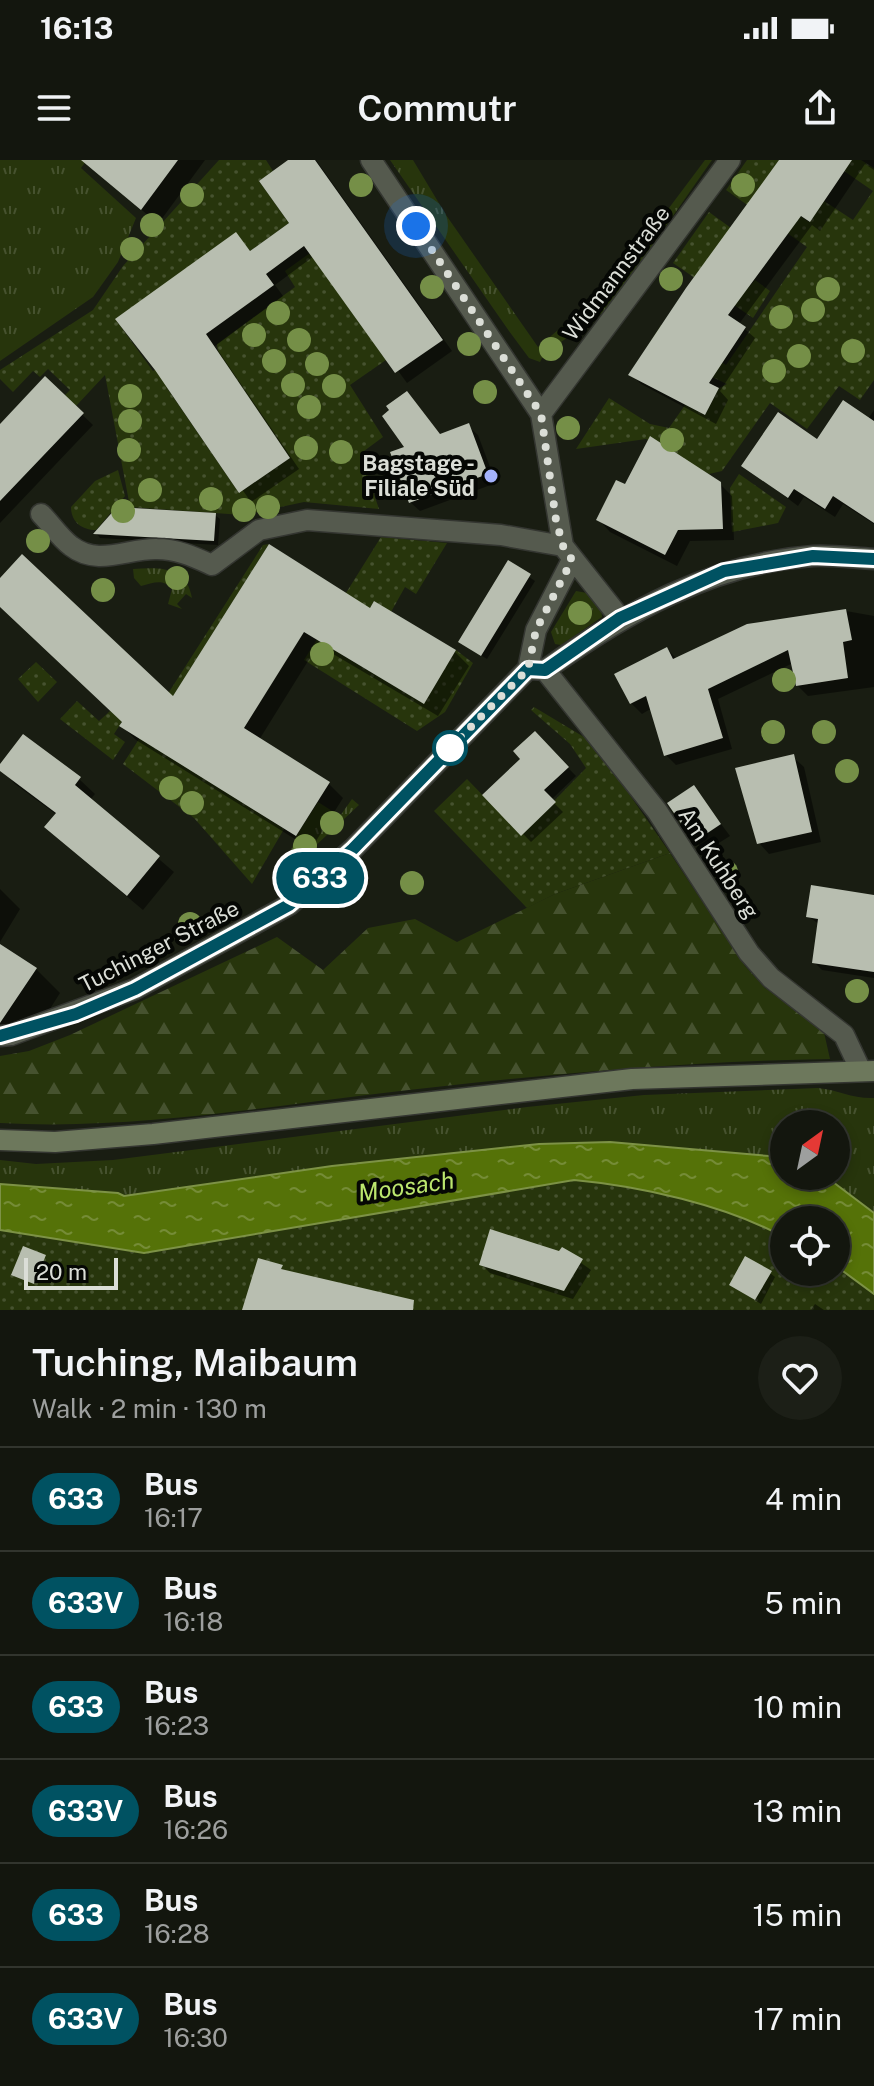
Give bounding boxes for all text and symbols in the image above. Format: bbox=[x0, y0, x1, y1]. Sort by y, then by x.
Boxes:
text: 16:13 bbox=[40, 10, 114, 46]
icon: menu bbox=[32, 86, 76, 130]
icon: share bbox=[798, 86, 842, 130]
text: Commutr bbox=[357, 87, 517, 129]
street label: Widmannstraße bbox=[557, 201, 675, 345]
your location bbox=[396, 206, 436, 246]
place label: Bagstage - Filiale Süd bbox=[362, 450, 475, 501]
marker: Bagstage - Filiale Süd bbox=[482, 467, 500, 485]
unlabelled marker bbox=[433, 731, 467, 765]
street label: Am Kuhberg bbox=[673, 802, 765, 924]
line badge: 633 bbox=[274, 852, 366, 904]
text: 633 bbox=[292, 861, 348, 894]
street label: Tuchinger Straße bbox=[75, 895, 243, 997]
north arrow bbox=[770, 1110, 850, 1190]
map controls bbox=[770, 1110, 850, 1286]
water label: Moosach bbox=[356, 1165, 456, 1207]
button: locate bbox=[770, 1206, 850, 1286]
scale bar bbox=[24, 1254, 118, 1290]
text: 20 m bbox=[36, 1259, 87, 1285]
button: heart bbox=[758, 1336, 842, 1420]
text: Tuching, Maibaum bbox=[32, 1340, 358, 1385]
text: Walk · 2 min · 130 m bbox=[32, 1393, 267, 1424]
text: Bus bbox=[144, 1466, 198, 1502]
text: 4 min bbox=[765, 1481, 842, 1517]
text: 633 bbox=[48, 1482, 104, 1515]
text: 16:17 bbox=[144, 1502, 203, 1533]
text: Bus bbox=[163, 1570, 217, 1606]
text: 5 min bbox=[765, 1585, 842, 1621]
text: 633V bbox=[48, 1586, 123, 1619]
text: 16:18 bbox=[163, 1606, 223, 1637]
text: Bus bbox=[144, 1674, 198, 1710]
text: 10 min bbox=[753, 1689, 842, 1725]
text: 633 bbox=[48, 1690, 104, 1723]
text: 16:23 bbox=[144, 1710, 209, 1741]
text: Bus bbox=[163, 1778, 217, 1814]
text: 13 min bbox=[753, 1793, 842, 1829]
text: 633V bbox=[48, 1794, 123, 1827]
text: 16:26 bbox=[163, 1814, 228, 1845]
text: Bus bbox=[144, 1882, 198, 1918]
text: 15 min bbox=[752, 1897, 842, 1933]
text: 633 bbox=[48, 1898, 104, 1931]
text: 16:28 bbox=[144, 1918, 209, 1949]
text: Bus bbox=[163, 1986, 217, 2022]
text: 17 min bbox=[754, 2001, 842, 2037]
text: 633V bbox=[48, 2002, 123, 2035]
text: 16:30 bbox=[163, 2022, 228, 2053]

